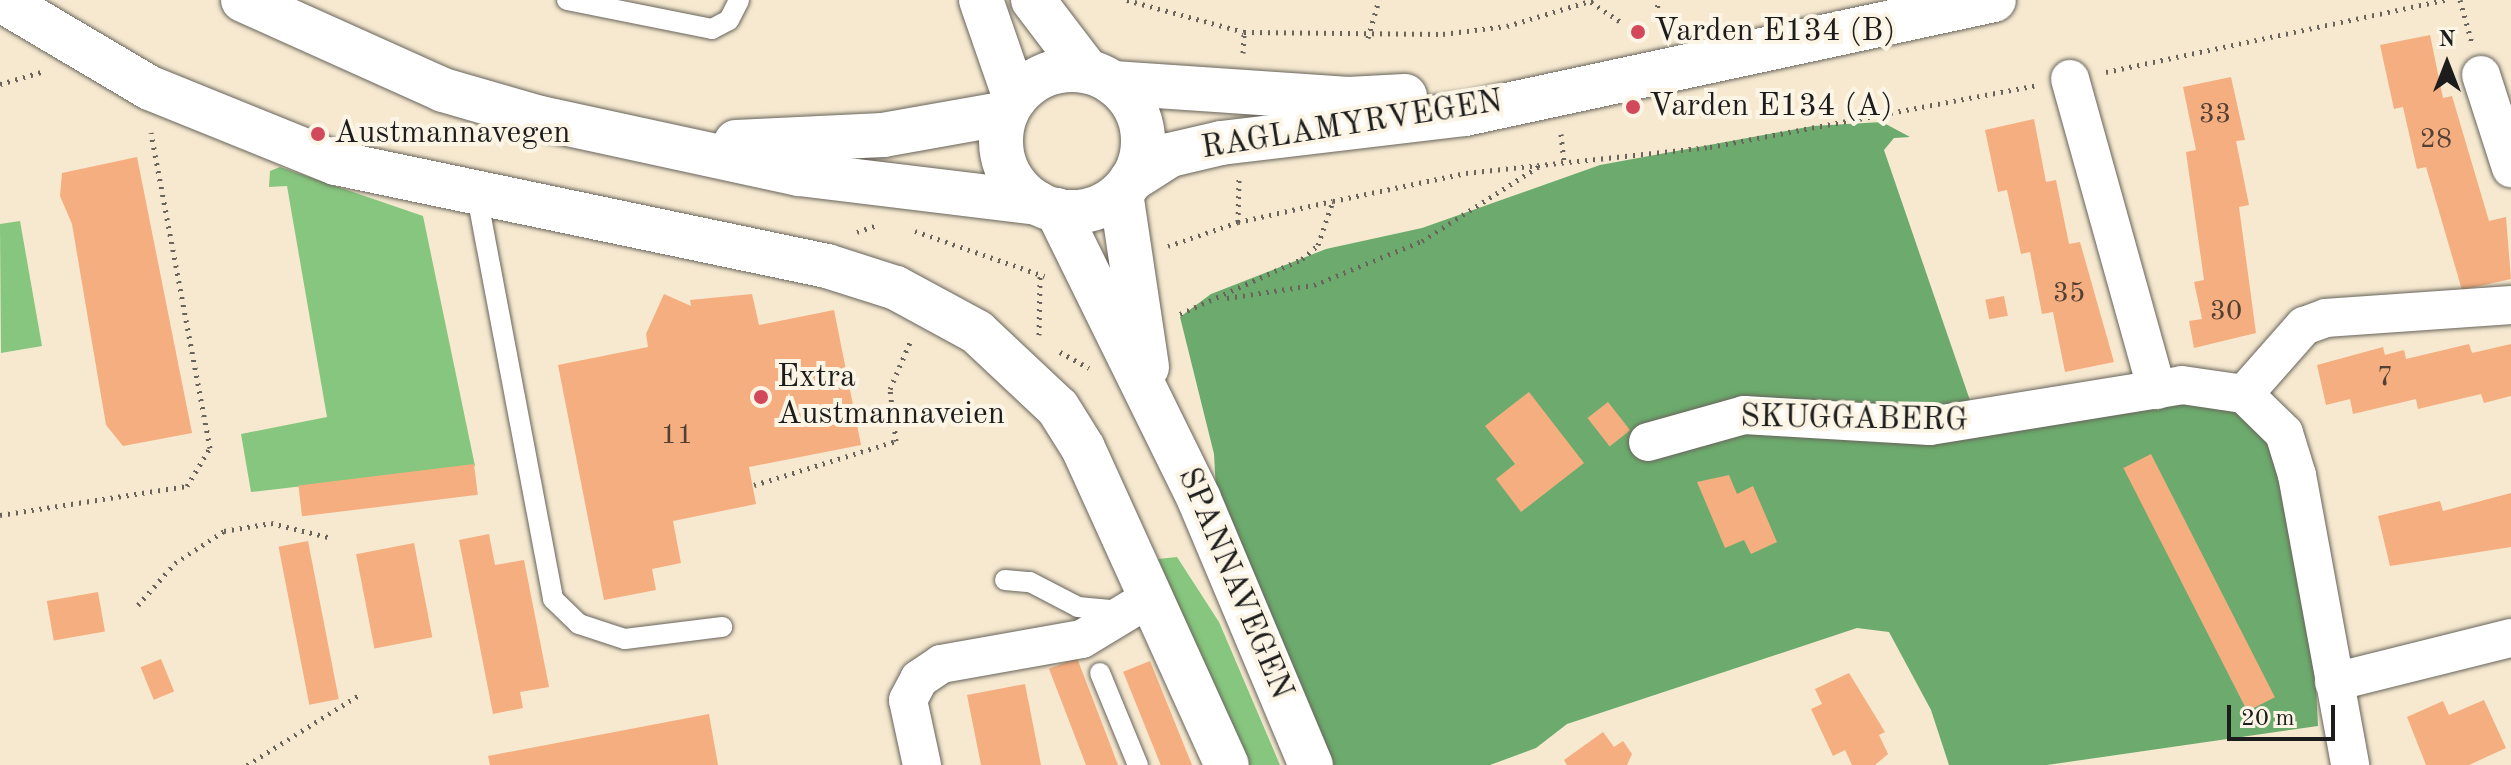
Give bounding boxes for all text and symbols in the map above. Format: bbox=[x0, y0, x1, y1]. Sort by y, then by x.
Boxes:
place label: Varden E134 (B) bbox=[1654, 13, 1895, 51]
marker: Varden E134 (B) bbox=[1629, 23, 1647, 41]
north arrow bbox=[2407, 24, 2487, 104]
text: N bbox=[2439, 29, 2455, 51]
street label: RAGLAMYRVEGEN bbox=[1199, 83, 1505, 169]
place label: Varden E134 (A) bbox=[1649, 88, 1893, 126]
marker: Varden E134 (A) bbox=[1624, 98, 1642, 116]
house number: 33 bbox=[2199, 98, 2231, 132]
place label: Austmannavegen bbox=[334, 115, 571, 153]
house number: 28 bbox=[2420, 123, 2452, 157]
marker: Austmannavegen bbox=[309, 125, 327, 143]
house number: 35 bbox=[2053, 277, 2085, 311]
house number: 30 bbox=[2210, 295, 2242, 329]
place label: Extra Austmannaveien bbox=[777, 360, 1005, 435]
house number: 7 bbox=[2377, 361, 2393, 395]
marker: Extra Austmannaveien bbox=[752, 388, 770, 406]
street label: SKUGGABERG bbox=[1740, 399, 1968, 441]
house number: 11 bbox=[661, 419, 693, 453]
street label: SPANNAVEGEN bbox=[1168, 462, 1300, 706]
scale bar bbox=[2231, 689, 2339, 739]
text: 20 m bbox=[2241, 707, 2295, 731]

